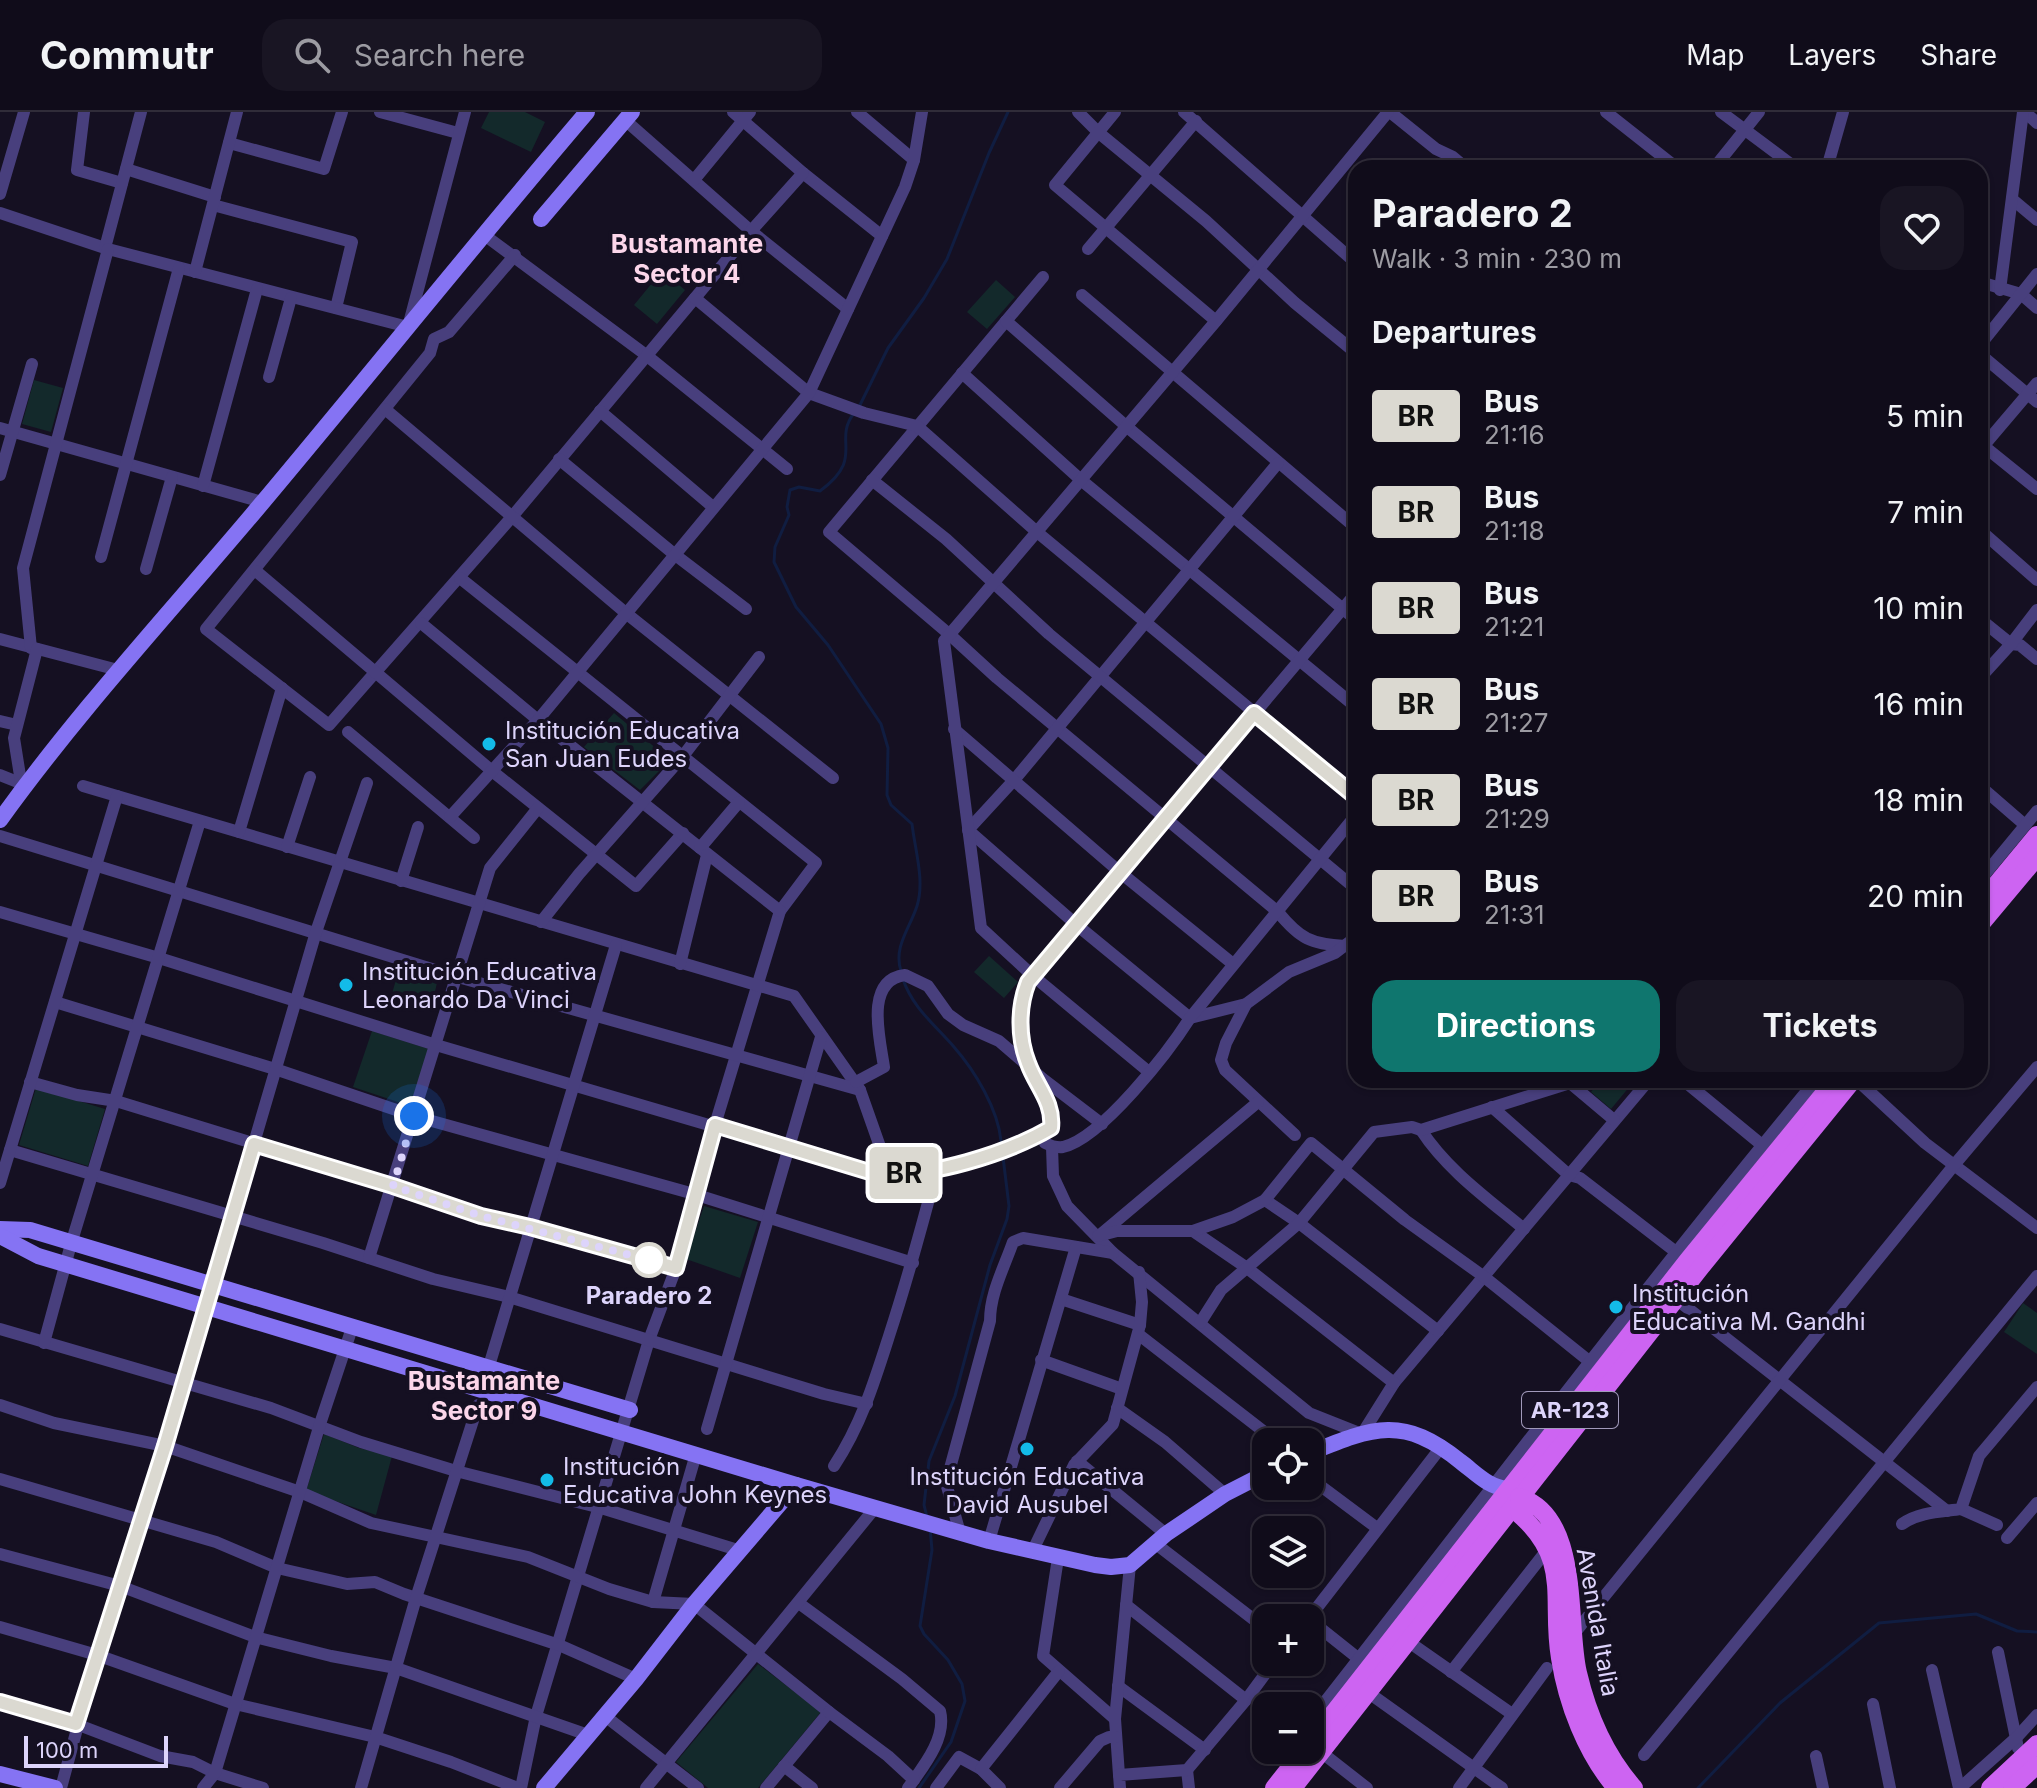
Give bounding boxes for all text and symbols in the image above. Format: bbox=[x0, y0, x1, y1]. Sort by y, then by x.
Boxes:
search box bbox=[262, 19, 822, 91]
text: Commutr bbox=[40, 32, 214, 78]
icon: search bbox=[290, 33, 334, 77]
text: Search here bbox=[354, 37, 525, 73]
text: Map bbox=[1686, 38, 1744, 72]
text: Layers bbox=[1788, 38, 1876, 72]
text: Share bbox=[1920, 38, 1997, 72]
button: heart bbox=[1880, 186, 1964, 270]
text: Paradero 2 bbox=[1372, 190, 1573, 236]
district label: Bustamante Sector 4 bbox=[611, 228, 763, 289]
text: Walk · 3 min · 230 m bbox=[1372, 243, 1622, 274]
text: Departures bbox=[1372, 314, 1537, 350]
text: Bus bbox=[1484, 383, 1539, 419]
text: 5 min bbox=[1886, 398, 1964, 434]
text: BR bbox=[1398, 399, 1434, 433]
text: 21:16 bbox=[1484, 419, 1545, 450]
text: Bus bbox=[1484, 479, 1539, 515]
text: 7 min bbox=[1887, 494, 1964, 530]
text: BR bbox=[1398, 495, 1434, 529]
text: 21:18 bbox=[1484, 515, 1545, 546]
text: Bus bbox=[1484, 575, 1539, 611]
text: 10 min bbox=[1873, 590, 1964, 626]
text: BR bbox=[1398, 591, 1434, 625]
text: 21:21 bbox=[1484, 611, 1544, 642]
text: Bus bbox=[1484, 671, 1539, 707]
text: 16 min bbox=[1873, 686, 1964, 722]
text: BR bbox=[1398, 687, 1434, 721]
text: 21:27 bbox=[1484, 707, 1549, 738]
place label: Institución Educativa San Juan Eudes bbox=[505, 716, 740, 773]
marker: Institución Educativa San Juan Eudes bbox=[480, 735, 498, 753]
text: Bus bbox=[1484, 767, 1539, 803]
text: 18 min bbox=[1874, 782, 1964, 818]
text: BR bbox=[1398, 783, 1434, 817]
text: 21:29 bbox=[1484, 803, 1550, 834]
text: Bus bbox=[1484, 863, 1539, 899]
text: 20 min bbox=[1867, 878, 1964, 914]
text: BR bbox=[1398, 879, 1434, 913]
text: 21:31 bbox=[1484, 899, 1545, 930]
place label: Institución Educativa Leonardo Da Vinci bbox=[362, 957, 597, 1014]
marker: Institución Educativa Leonardo Da Vinci bbox=[337, 976, 355, 994]
button: Directions bbox=[1372, 980, 1660, 1072]
button: Tickets bbox=[1676, 980, 1964, 1072]
your location bbox=[394, 1096, 434, 1136]
line badge: BR bbox=[868, 1147, 940, 1199]
text: BR bbox=[886, 1156, 922, 1190]
marker: Paradero 2 bbox=[632, 1243, 666, 1277]
place label: Institución Educativa M. Gandhi bbox=[1632, 1279, 1866, 1336]
place label: Paradero 2 bbox=[586, 1281, 712, 1310]
marker: Institución Educativa M. Gandhi bbox=[1607, 1298, 1625, 1316]
district label: Bustamante Sector 9 bbox=[408, 1365, 560, 1426]
road number: AR-123 bbox=[1522, 1392, 1618, 1428]
map controls bbox=[1252, 1428, 1324, 1764]
button: locate bbox=[1252, 1428, 1324, 1500]
marker: Institución Educativa David Ausubel bbox=[1018, 1440, 1036, 1458]
place label: Institución Educativa John Keynes bbox=[563, 1452, 827, 1509]
place label: Institución Educativa David Ausubel bbox=[909, 1462, 1145, 1519]
marker: Institución Educativa John Keynes bbox=[538, 1471, 556, 1489]
button: layers bbox=[1252, 1516, 1324, 1588]
street label: Avenida Italia bbox=[1571, 1546, 1625, 1698]
button: + bbox=[1252, 1604, 1324, 1676]
button: − bbox=[1252, 1692, 1324, 1764]
scale bar bbox=[24, 1732, 168, 1768]
text: 100 m bbox=[36, 1737, 98, 1763]

